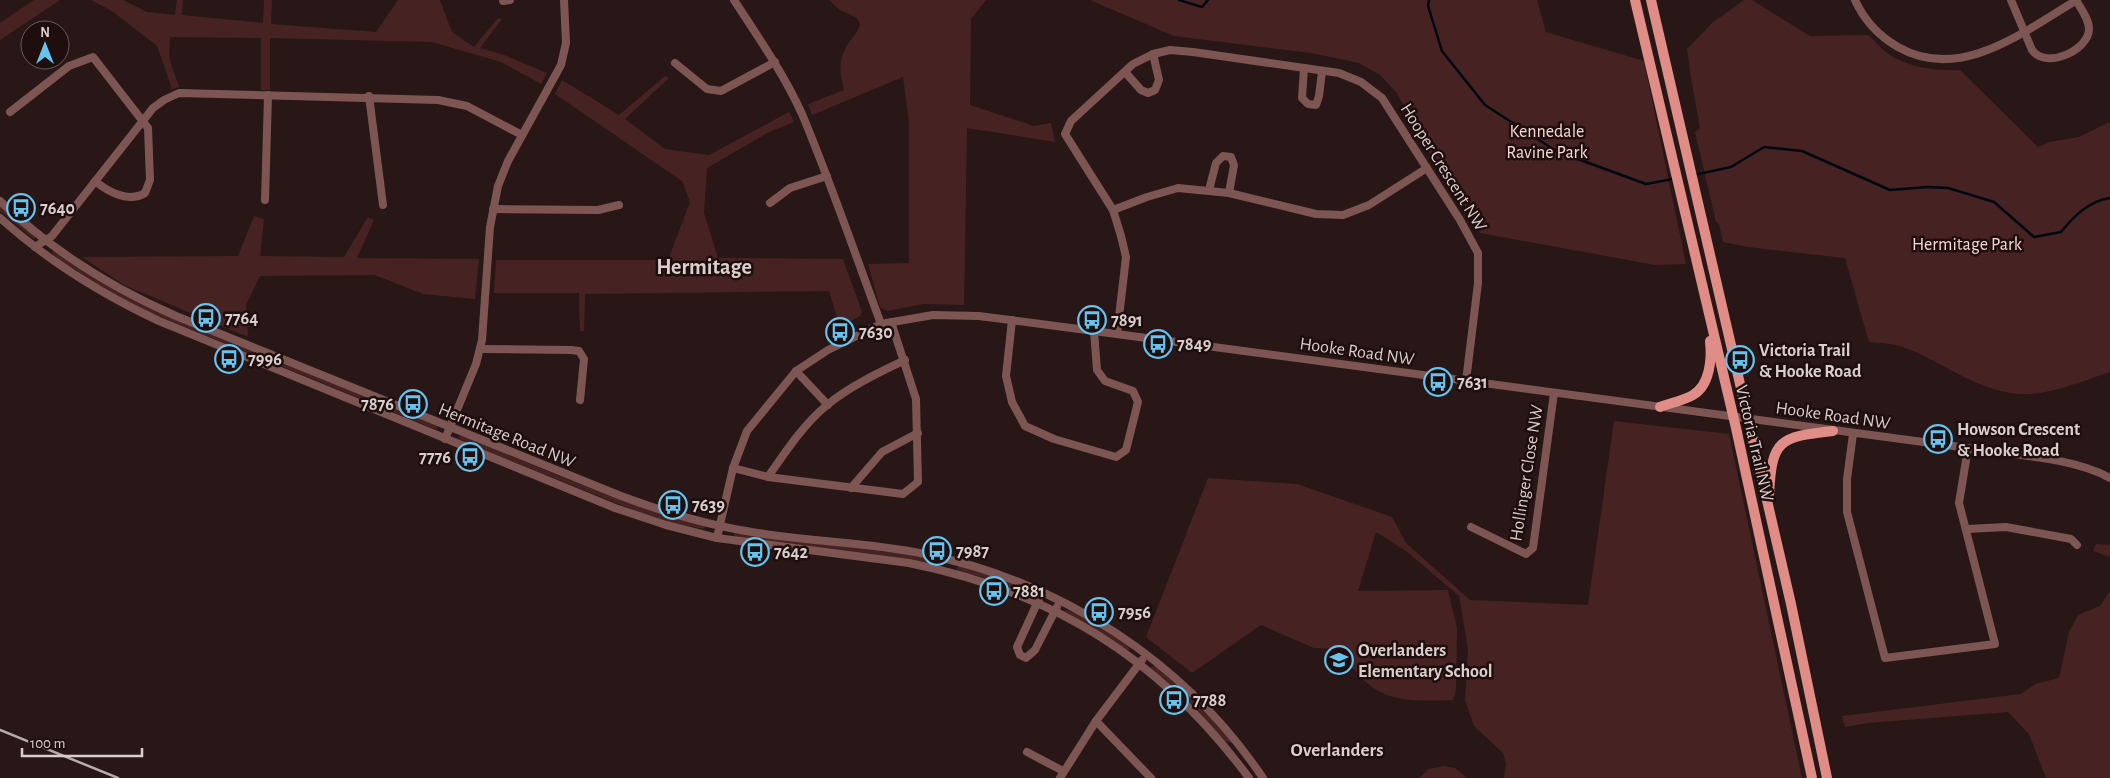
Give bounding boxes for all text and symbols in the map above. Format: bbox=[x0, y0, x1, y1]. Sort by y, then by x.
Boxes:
north arrow bbox=[20, 20, 70, 70]
text: N bbox=[40, 26, 50, 40]
street label: Hooper Crescent NW bbox=[1397, 100, 1490, 235]
park label: Kennedale Ravine Park bbox=[1506, 123, 1588, 162]
bus stop icon: 7640 bbox=[6, 193, 36, 223]
place label: 7640 bbox=[40, 200, 75, 218]
park label: Hermitage Park bbox=[1912, 236, 2023, 254]
district label: Hermitage bbox=[656, 256, 752, 278]
bus stop icon: 7764 bbox=[191, 303, 221, 333]
bus stop icon: 7891 bbox=[1077, 305, 1107, 335]
place label: 7764 bbox=[225, 310, 258, 328]
place label: 7891 bbox=[1111, 312, 1143, 330]
bus stop icon: 7630 bbox=[825, 317, 855, 347]
place label: 7630 bbox=[859, 324, 893, 342]
bus stop icon: 7849 bbox=[1143, 329, 1173, 359]
street label: Hooke Road NW bbox=[1298, 335, 1415, 369]
place label: 7849 bbox=[1177, 336, 1212, 354]
place label: Victoria Trail & Hooke Road bbox=[1759, 342, 1862, 381]
bus stop icon: 7996 bbox=[214, 344, 244, 374]
bus stop icon: Victoria Trail & Hooke Road bbox=[1725, 345, 1755, 375]
place label: 7996 bbox=[248, 351, 282, 369]
bus stop icon: 7631 bbox=[1423, 367, 1453, 397]
place label: 7631 bbox=[1457, 374, 1488, 392]
street label: Victoria Trail NW bbox=[1732, 383, 1776, 503]
bus stop icon: 7876 bbox=[398, 389, 428, 419]
place label: 7876 bbox=[361, 396, 394, 414]
street label: Hooke Road NW bbox=[1774, 399, 1891, 433]
street label: Hermitage Road NW bbox=[436, 400, 578, 472]
street label: Hollinger Close NW bbox=[1507, 404, 1547, 543]
place label: Howson Crescent & Hooke Road bbox=[1957, 421, 2080, 460]
bus stop icon: Howson Crescent & Hooke Road bbox=[1923, 424, 1953, 454]
bus stop icon: 7776 bbox=[455, 442, 485, 472]
place label: 7776 bbox=[419, 449, 451, 467]
bus stop icon: 7639 bbox=[658, 490, 688, 520]
place label: 7639 bbox=[692, 497, 725, 515]
bus stop icon: 7987 bbox=[922, 536, 952, 566]
bus stop icon: 7642 bbox=[740, 537, 770, 567]
place label: 7987 bbox=[956, 543, 989, 561]
place label: 7642 bbox=[774, 544, 809, 562]
bus stop icon: 7881 bbox=[979, 576, 1009, 606]
place label: 7881 bbox=[1013, 583, 1045, 601]
bus stop icon: 7956 bbox=[1084, 597, 1114, 627]
place label: 7956 bbox=[1118, 604, 1151, 622]
place label: Overlanders Elementary School bbox=[1358, 642, 1493, 681]
school or university icon: Overlanders Elementary School bbox=[1324, 645, 1354, 675]
bus stop icon: 7788 bbox=[1159, 685, 1189, 715]
place label: 7788 bbox=[1193, 692, 1226, 710]
scale bar bbox=[22, 726, 142, 758]
text: 100 m bbox=[30, 736, 65, 751]
district label: Overlanders bbox=[1291, 741, 1383, 760]

